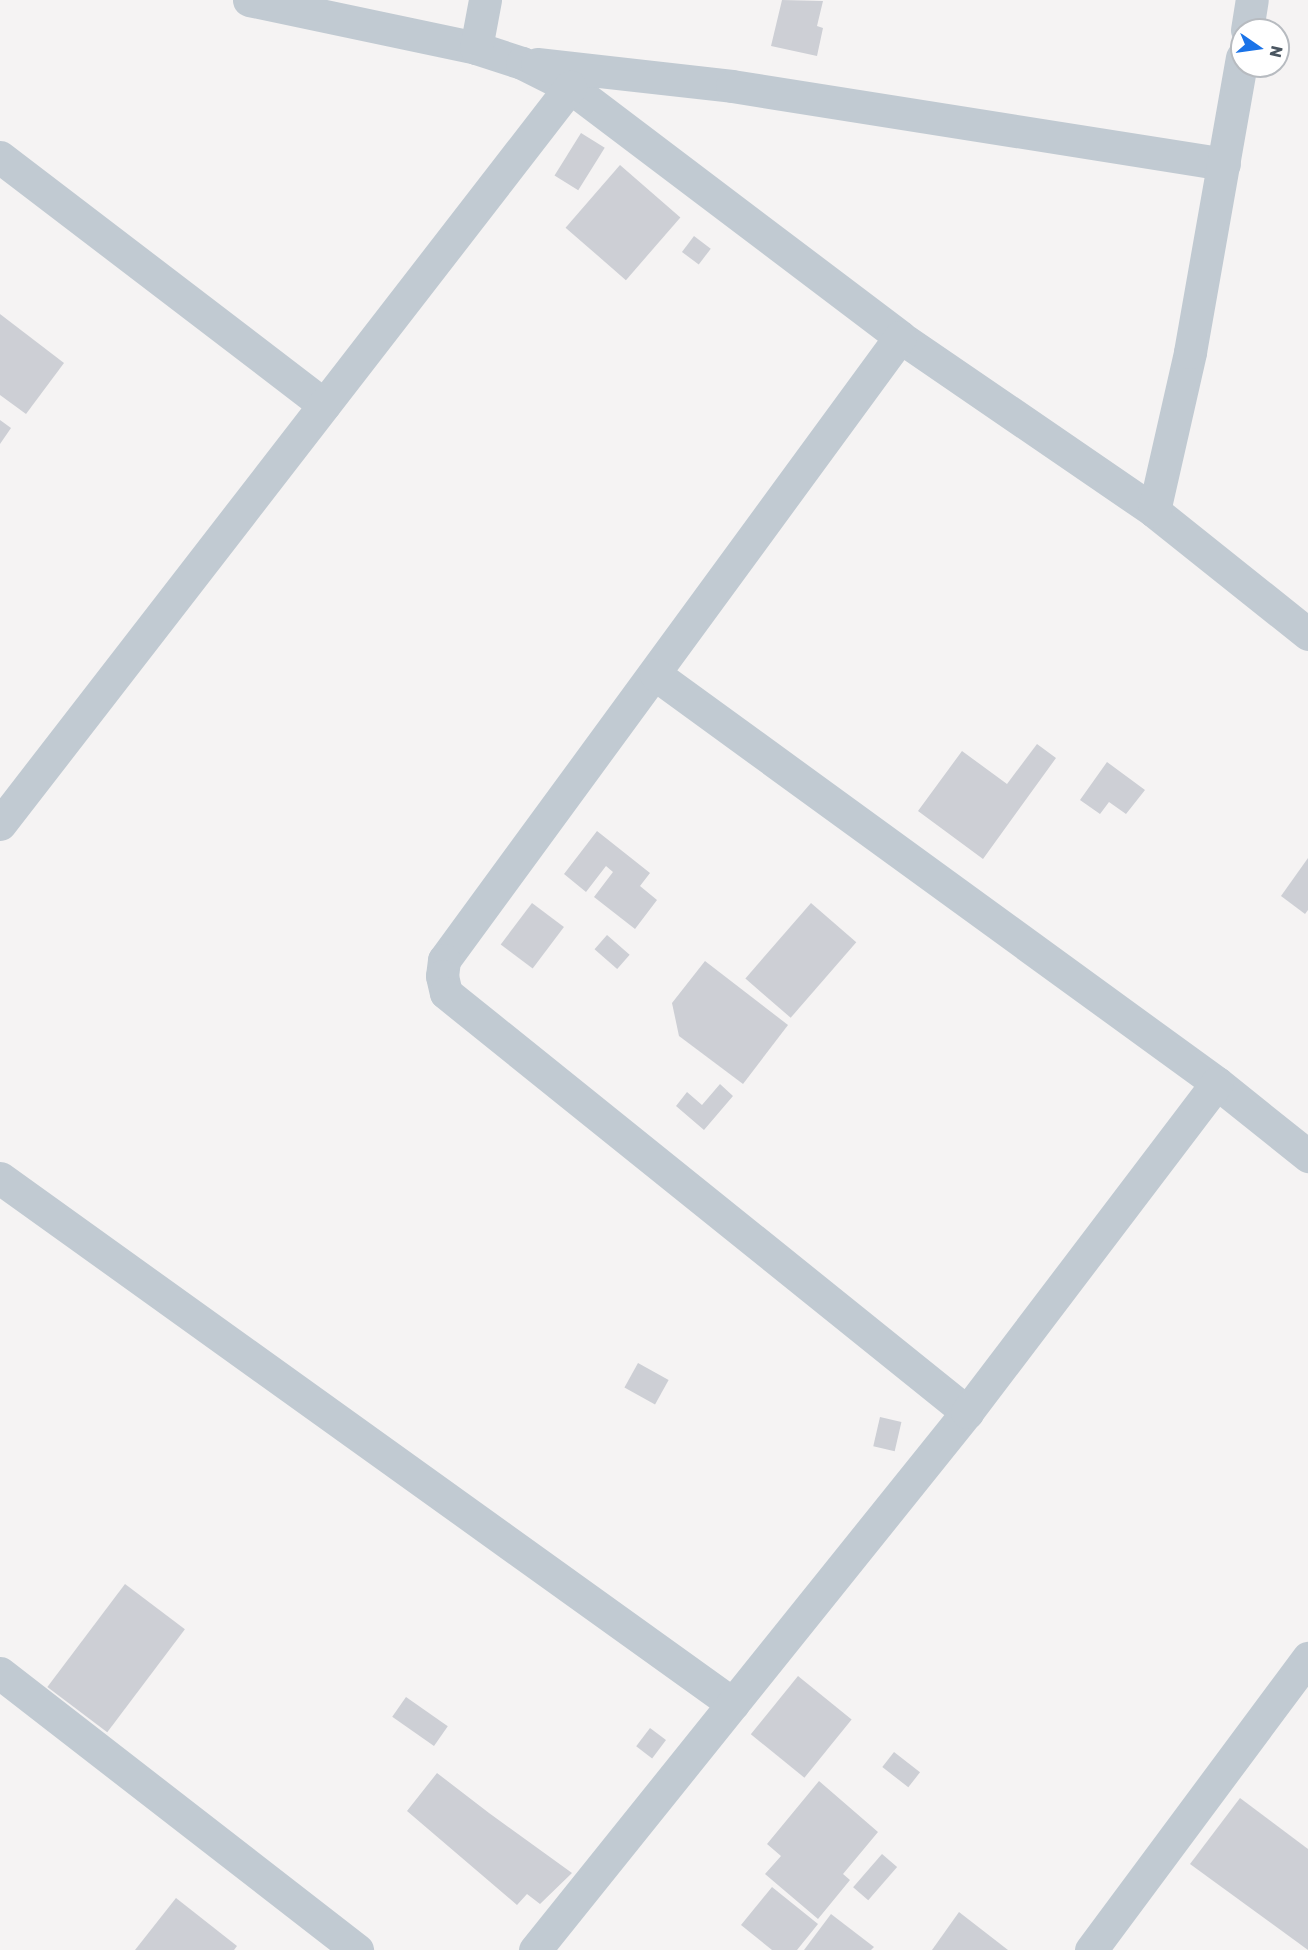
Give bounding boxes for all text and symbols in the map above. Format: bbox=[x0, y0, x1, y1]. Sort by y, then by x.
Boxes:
north arrow bbox=[1230, 18, 1290, 78]
text: N bbox=[1266, 44, 1287, 59]

